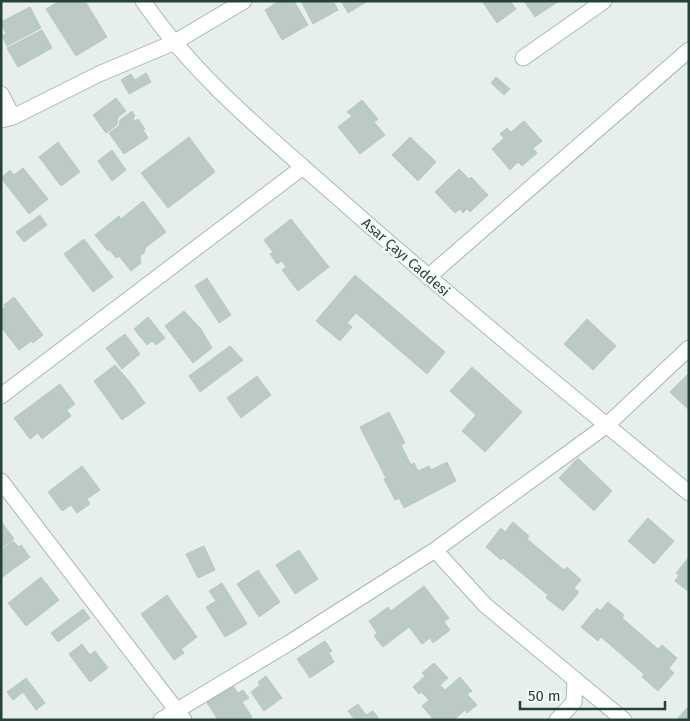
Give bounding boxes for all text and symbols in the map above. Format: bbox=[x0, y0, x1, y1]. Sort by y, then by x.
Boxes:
street label: Asar Çayı Caddesi bbox=[358, 215, 453, 300]
scale bar bbox=[520, 678, 665, 710]
text: 50 m bbox=[528, 687, 561, 705]

